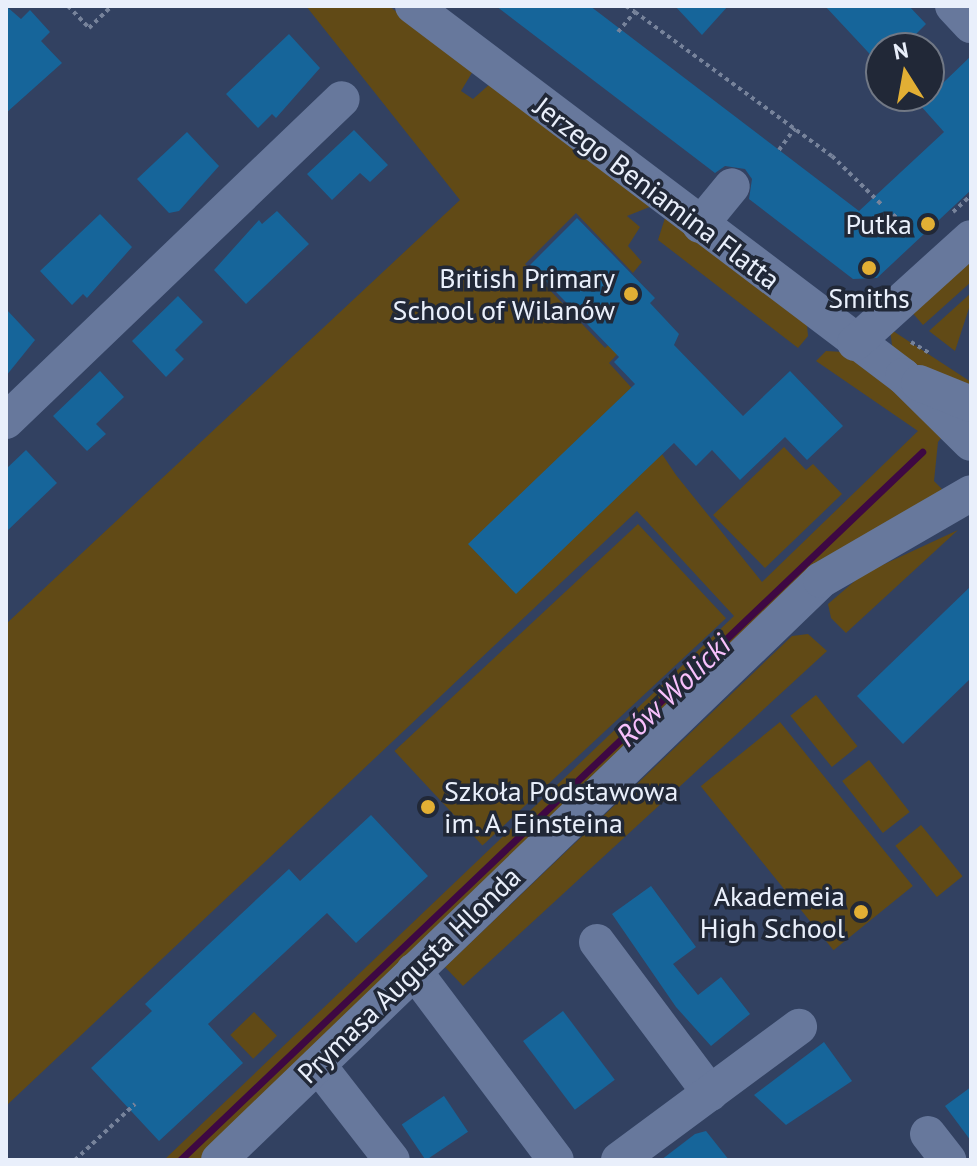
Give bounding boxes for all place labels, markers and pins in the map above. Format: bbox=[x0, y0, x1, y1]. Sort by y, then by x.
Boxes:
place label: Putka bbox=[845, 207, 912, 241]
marker: Putka bbox=[919, 215, 937, 233]
marker: Smiths bbox=[860, 259, 878, 277]
place label: British Primary School of Wilanów bbox=[392, 261, 615, 327]
place label: Smiths bbox=[828, 281, 910, 315]
marker: British Primary School of Wilanów bbox=[622, 285, 640, 303]
place label: Szkoła Podstawowa im. A. Einsteina bbox=[444, 774, 678, 840]
marker: Szkoła Podstawowa im. A. Einsteina bbox=[419, 798, 437, 816]
place label: Akademeia High School bbox=[700, 879, 845, 945]
marker: Akademeia High School bbox=[852, 903, 870, 921]

